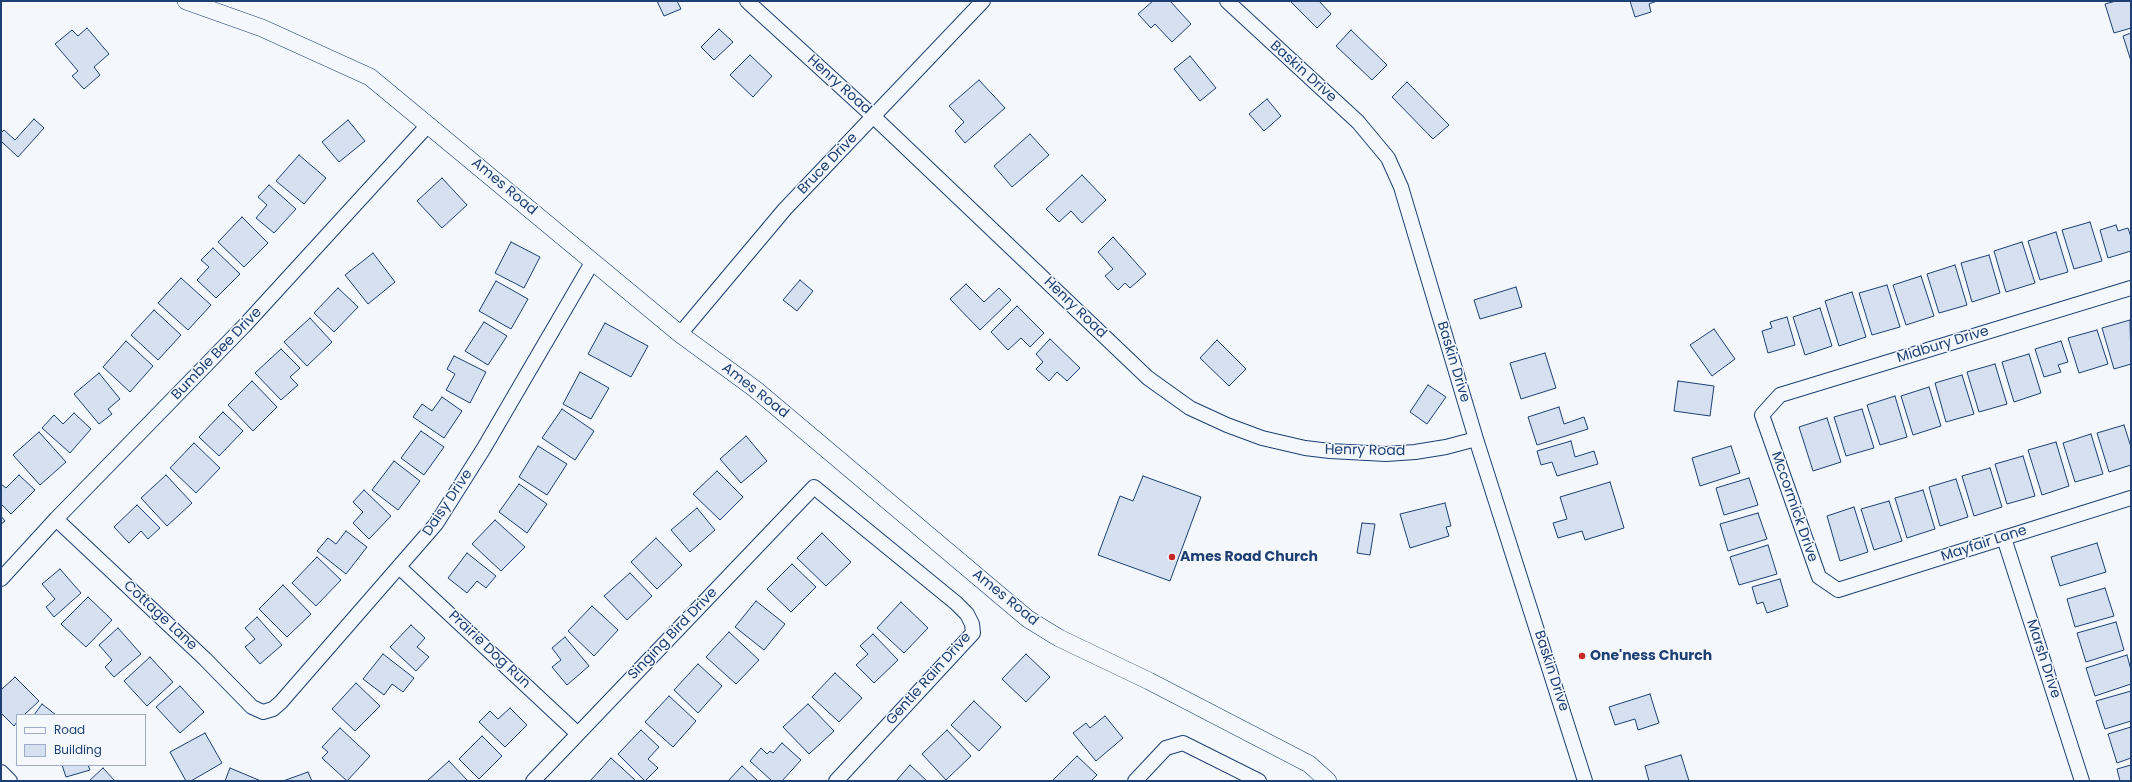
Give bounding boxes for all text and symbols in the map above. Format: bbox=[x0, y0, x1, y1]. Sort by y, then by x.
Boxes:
street label: Baskin Drive bbox=[1266, 38, 1340, 106]
street label: Henry Road bbox=[803, 52, 875, 118]
street label: Bruce Drive bbox=[795, 130, 861, 198]
street label: Ames Road bbox=[468, 155, 540, 219]
street label: Henry Road bbox=[1040, 274, 1110, 342]
street label: Bumble Bee Drive bbox=[169, 304, 265, 404]
street label: Baskin Drive bbox=[1433, 319, 1473, 405]
street label: Midbury Drive bbox=[1895, 323, 1991, 367]
street label: Ames Road bbox=[718, 360, 792, 422]
street label: Henry Road bbox=[1325, 442, 1405, 460]
street label: Mccormick Drive bbox=[1767, 450, 1821, 564]
street label: Daisy Drive bbox=[420, 466, 476, 540]
street label: Mayfair Lane bbox=[1939, 522, 2029, 566]
place label: Ames Road Church bbox=[1180, 549, 1318, 565]
marker: Ames Road Church bbox=[1167, 552, 1177, 562]
street label: Ames Road bbox=[969, 566, 1041, 630]
street label: Cottage Lane bbox=[120, 578, 200, 654]
street label: Singing Bird Drive bbox=[625, 585, 721, 683]
street label: Prairie Dog Run bbox=[445, 608, 533, 692]
street label: Marsh Drive bbox=[2022, 617, 2064, 701]
street label: Gentle Rain Drive bbox=[883, 629, 975, 729]
street label: Baskin Drive bbox=[1530, 629, 1572, 713]
place label: One'ness Church bbox=[1590, 648, 1712, 664]
marker: One'ness Church bbox=[1577, 651, 1587, 661]
legend bbox=[16, 714, 146, 766]
text: Road bbox=[54, 721, 85, 738]
text: Building bbox=[54, 741, 102, 758]

